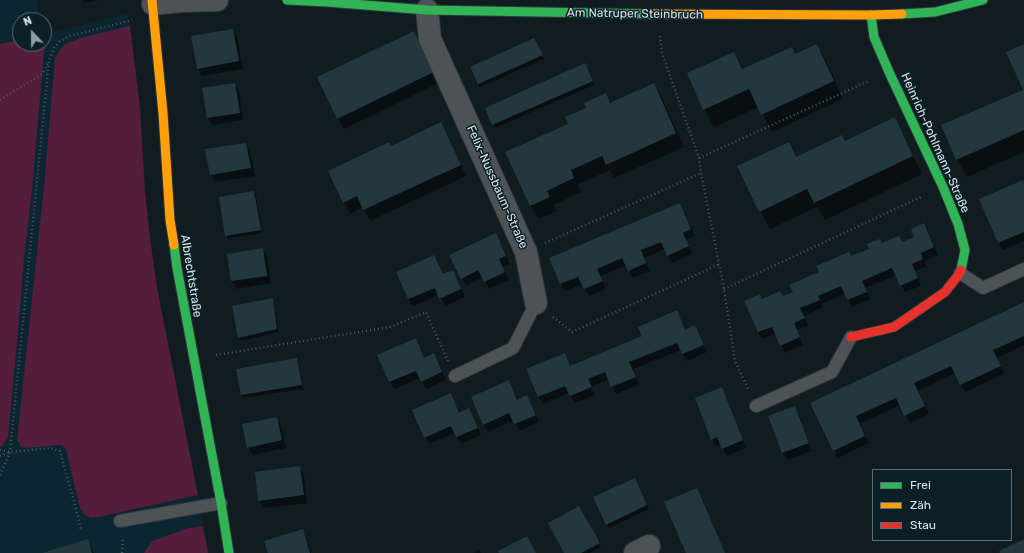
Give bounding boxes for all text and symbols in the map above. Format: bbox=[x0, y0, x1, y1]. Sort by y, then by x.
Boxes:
street label: Am Natruper Steinbruch bbox=[567, 6, 703, 22]
north arrow bbox=[12, 12, 52, 52]
text: N bbox=[22, 14, 34, 29]
street label: Heinrich-Pohlmann-Straße bbox=[898, 71, 972, 215]
street label: Felix-Nussbaum-Straße bbox=[463, 123, 531, 251]
street label: Albrechtstraße bbox=[177, 234, 205, 318]
legend bbox=[872, 469, 1012, 541]
text: Frei bbox=[910, 478, 931, 492]
text: Zäh bbox=[910, 498, 931, 512]
text: Stau bbox=[910, 518, 936, 532]

